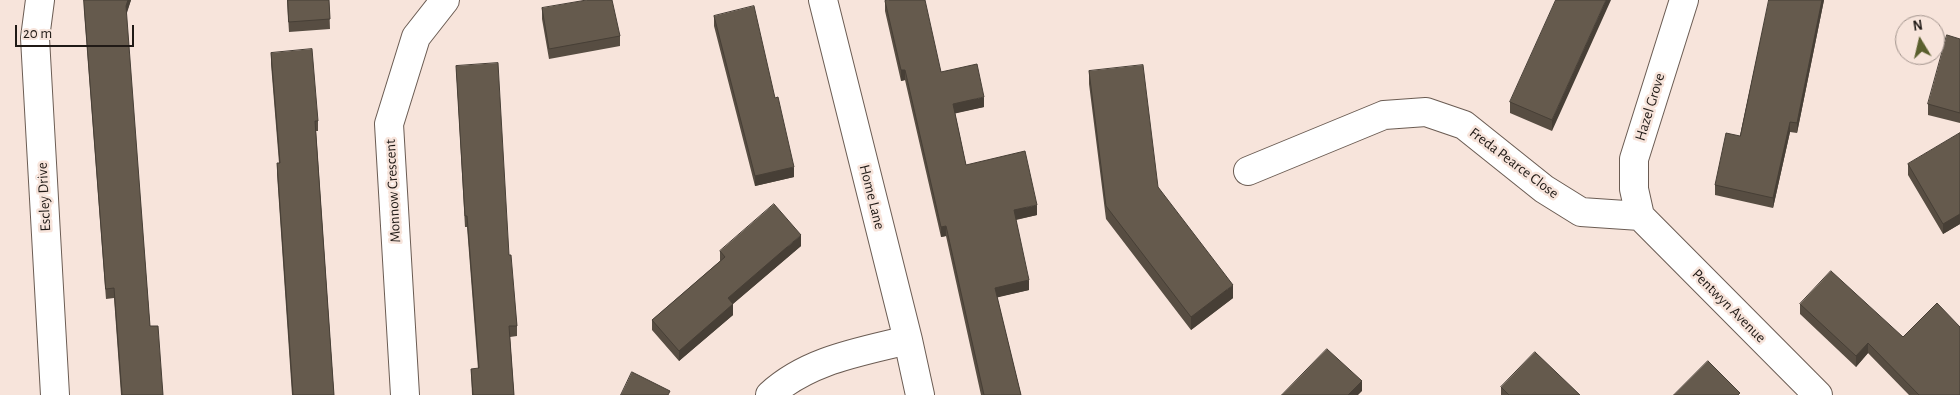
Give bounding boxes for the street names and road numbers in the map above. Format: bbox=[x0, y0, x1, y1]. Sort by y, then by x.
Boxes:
street label: Hazel Grove bbox=[1631, 71, 1669, 143]
street label: Freda Pearce Close bbox=[1466, 124, 1562, 202]
street label: Monnow Crescent bbox=[381, 139, 405, 243]
street label: Escley Drive bbox=[33, 162, 55, 232]
street label: Home Lane bbox=[855, 163, 889, 231]
street label: Pentwyn Avenue bbox=[1688, 265, 1770, 347]

